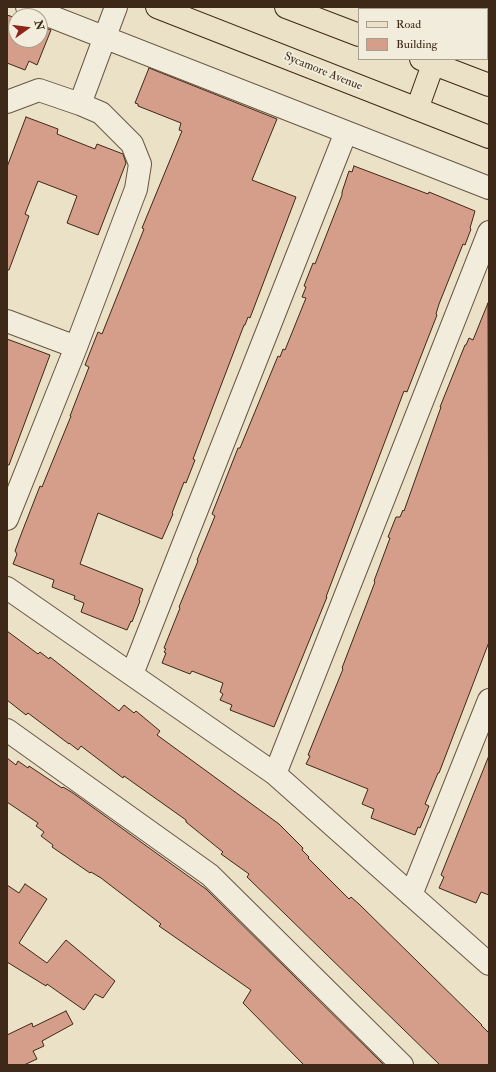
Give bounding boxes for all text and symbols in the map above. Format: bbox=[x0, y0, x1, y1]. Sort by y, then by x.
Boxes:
north arrow bbox=[8, 8, 48, 48]
legend bbox=[358, 8, 488, 60]
text: Road bbox=[396, 17, 421, 32]
text: N bbox=[32, 19, 47, 32]
text: Building bbox=[396, 37, 437, 52]
street label: Sycamore Avenue bbox=[282, 50, 364, 94]

